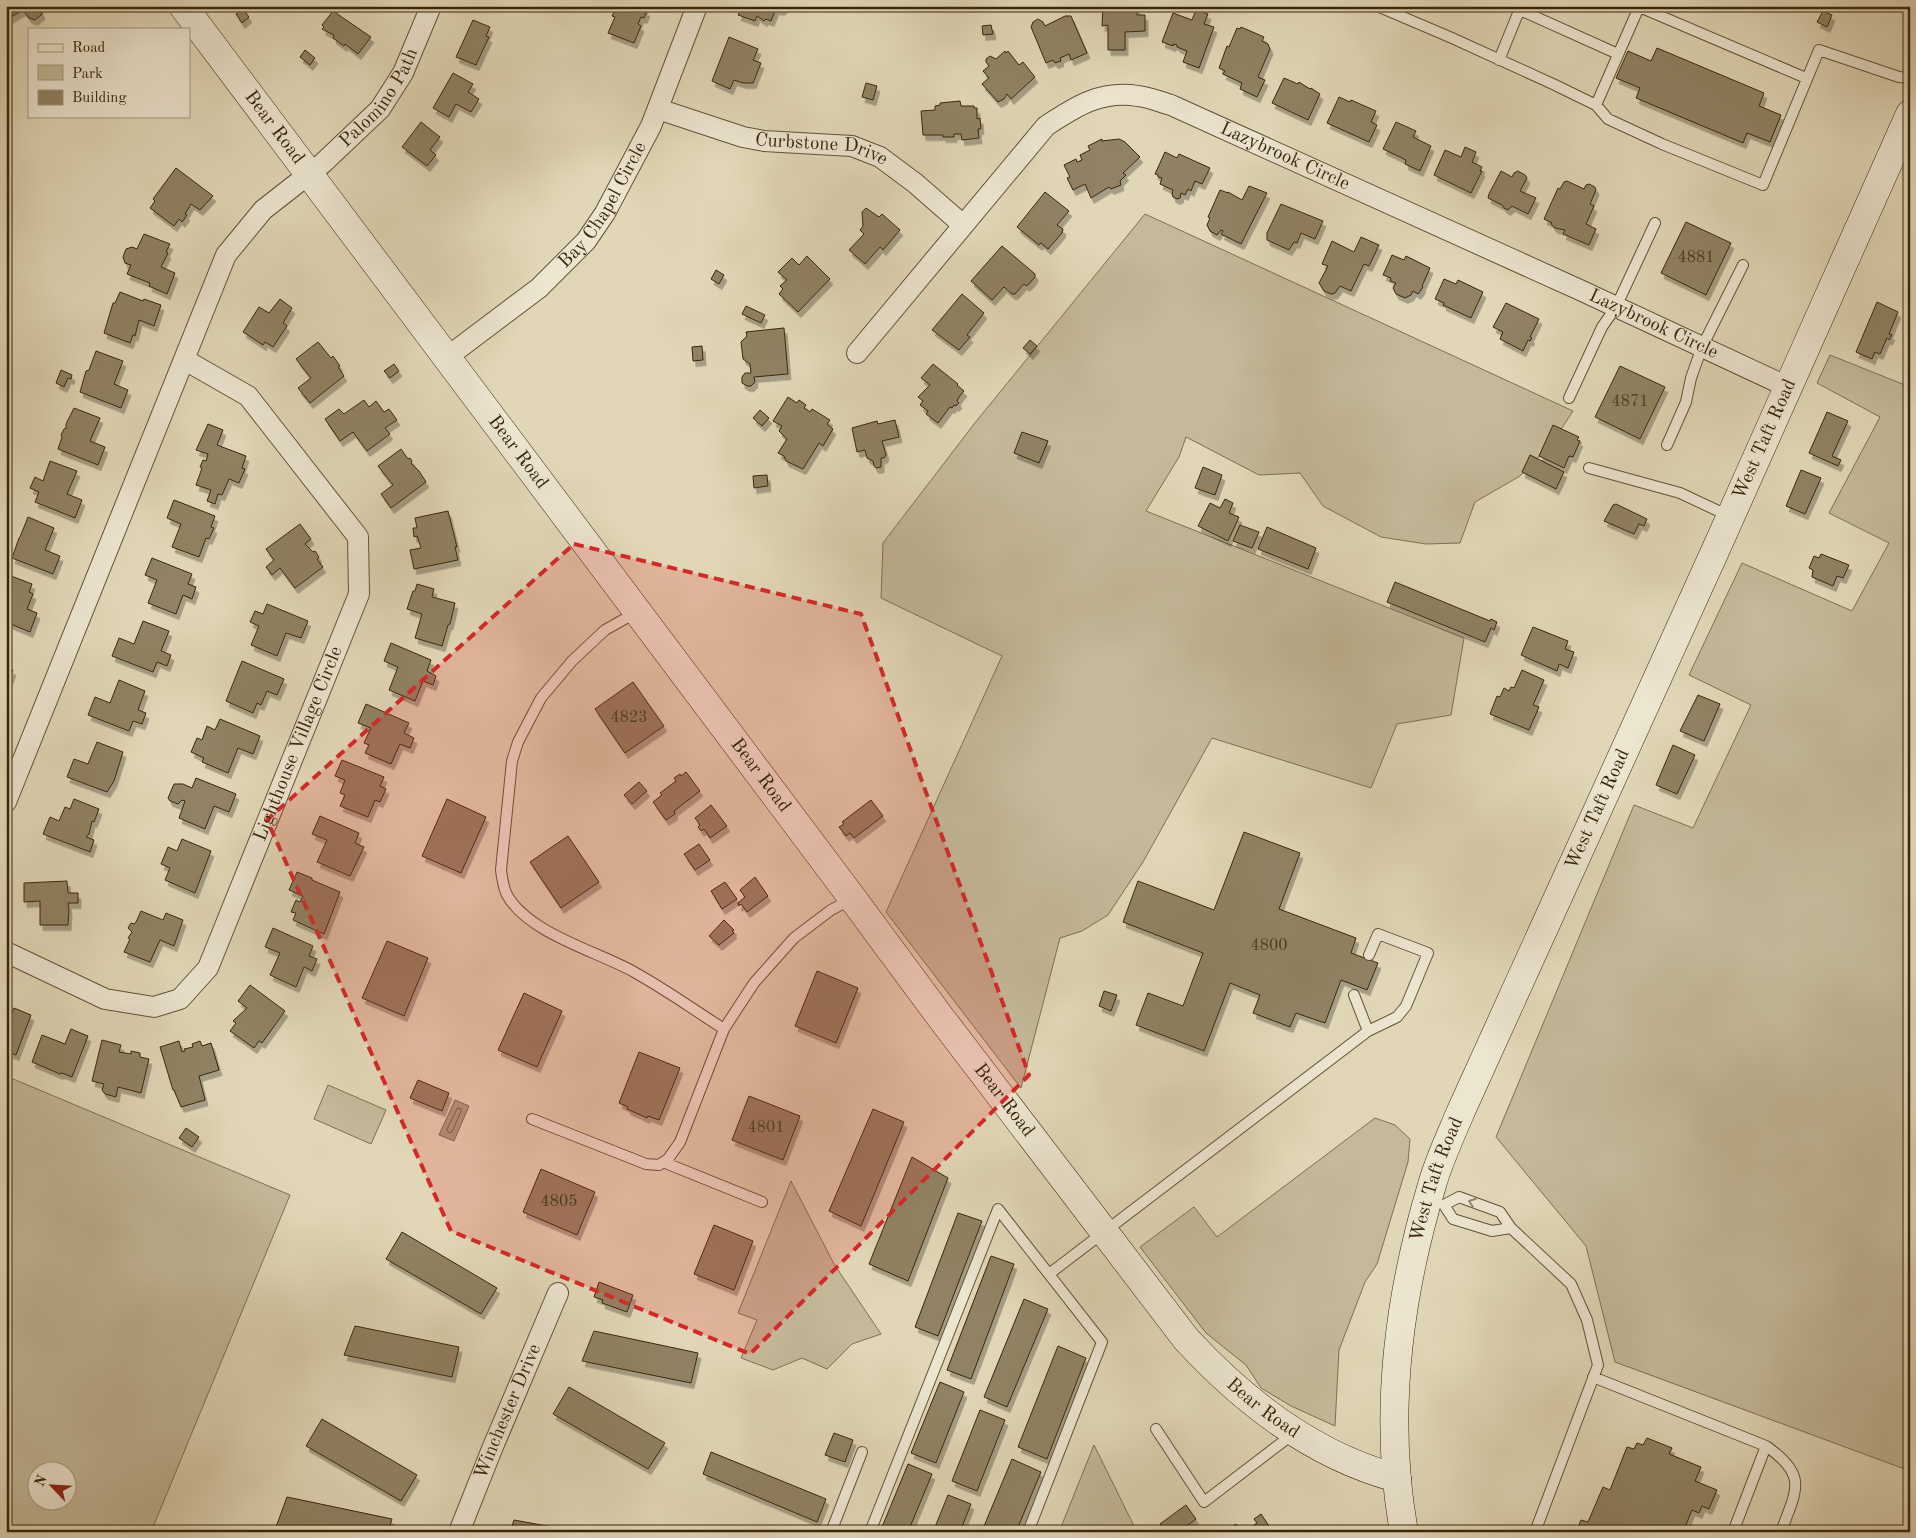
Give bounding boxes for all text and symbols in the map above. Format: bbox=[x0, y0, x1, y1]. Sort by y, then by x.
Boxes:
legend bbox=[28, 28, 190, 118]
text: Road bbox=[72, 41, 106, 56]
street label: Palomino Path bbox=[336, 46, 422, 151]
text: Park bbox=[72, 67, 103, 82]
street label: Bear Road bbox=[241, 87, 308, 168]
text: Building bbox=[72, 91, 127, 106]
street label: Lazybrook Circle bbox=[1217, 119, 1353, 194]
street label: Curbstone Drive bbox=[753, 130, 892, 169]
street label: Bay Chapel Circle bbox=[555, 139, 650, 272]
house number: 4881 bbox=[1677, 250, 1715, 266]
street label: Lazybrook Circle bbox=[1586, 286, 1721, 362]
street label: West Taft Road bbox=[1730, 376, 1800, 503]
house number: 4871 bbox=[1611, 394, 1649, 410]
street label: Bear Road bbox=[484, 412, 552, 493]
street label: Lighthouse Village Circle bbox=[251, 644, 346, 844]
house number: 4823 bbox=[610, 710, 648, 726]
street label: Bear Road bbox=[727, 735, 794, 816]
street label: West Taft Road bbox=[1562, 746, 1633, 873]
house number: 4800 bbox=[1250, 938, 1288, 954]
street label: Bear Road bbox=[970, 1060, 1038, 1141]
street label: West Taft Road bbox=[1408, 1114, 1467, 1244]
house number: 4801 bbox=[747, 1120, 785, 1136]
house number: 4805 bbox=[540, 1194, 578, 1210]
one-way arrow bbox=[1469, 1198, 1477, 1208]
street label: Winchester Drive bbox=[471, 1341, 545, 1482]
street label: Bear Road bbox=[1222, 1375, 1303, 1442]
north arrow bbox=[28, 1460, 78, 1510]
text: N bbox=[33, 1473, 50, 1489]

